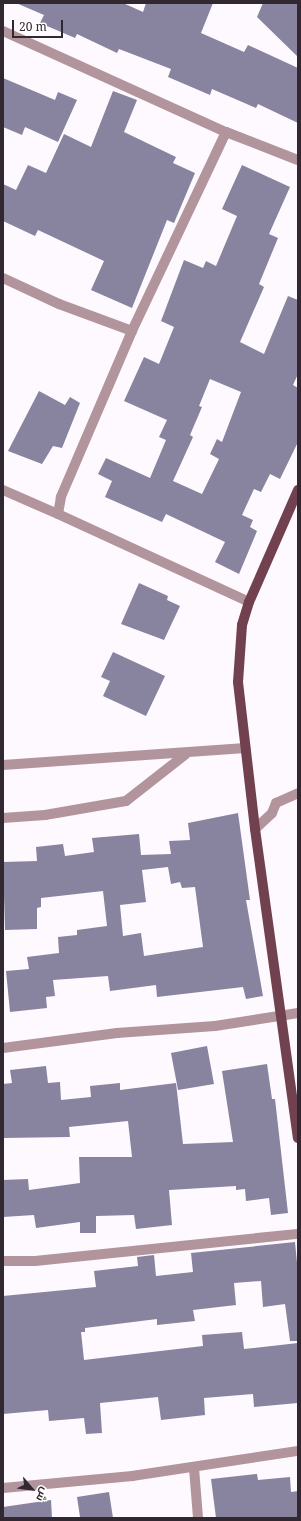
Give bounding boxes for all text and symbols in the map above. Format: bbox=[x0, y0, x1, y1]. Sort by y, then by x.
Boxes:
scale bar bbox=[14, 12, 65, 38]
text: 20 m bbox=[19, 18, 47, 35]
north arrow bbox=[12, 1469, 52, 1509]
text: ش bbox=[33, 1485, 53, 1505]

